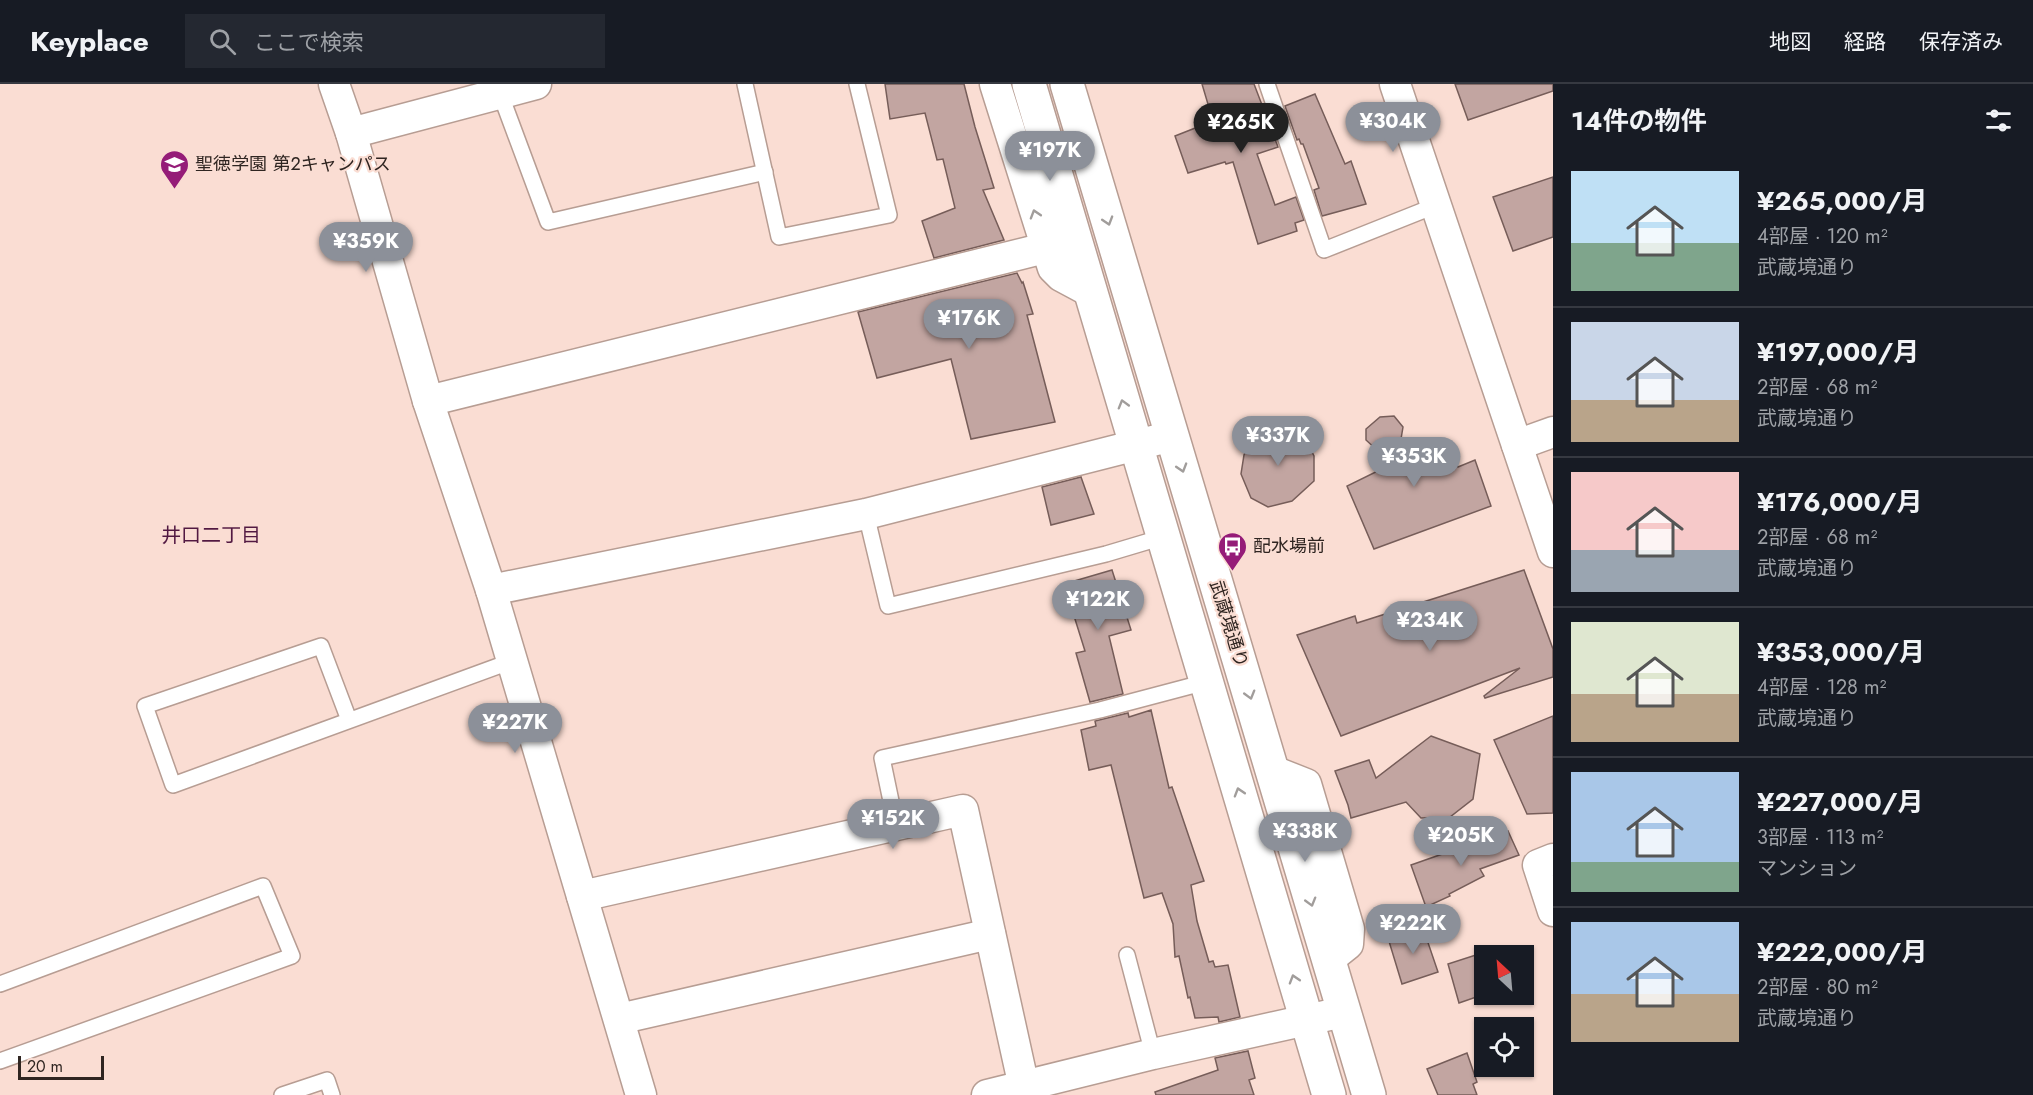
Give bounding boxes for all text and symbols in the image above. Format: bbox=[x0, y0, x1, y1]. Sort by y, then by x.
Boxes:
search box bbox=[185, 14, 605, 68]
text: Keyplace bbox=[30, 21, 149, 62]
icon: search bbox=[206, 25, 239, 58]
text: ここで検索 bbox=[254, 26, 364, 58]
text: 地図 bbox=[1769, 27, 1811, 57]
text: 経路 bbox=[1844, 27, 1886, 57]
text: 保存済み bbox=[1919, 27, 2003, 57]
pin: ¥304K bbox=[1351, 102, 1435, 153]
text: 14件の物件 bbox=[1571, 102, 1706, 140]
pin: ¥265K bbox=[1199, 103, 1283, 154]
icon: filters bbox=[1982, 104, 2015, 137]
text: ¥304K bbox=[1360, 107, 1426, 136]
text: ¥265K bbox=[1208, 108, 1274, 137]
pin: ¥197K bbox=[1008, 131, 1092, 182]
text: ¥197K bbox=[1019, 136, 1081, 165]
school or university icon: 聖徳学園 第2キャンパス bbox=[158, 148, 190, 190]
place label: 聖徳学園 第2キャンパス bbox=[195, 151, 391, 177]
text: ¥265,000/月 bbox=[1757, 182, 1927, 220]
icon: home bbox=[1619, 195, 1691, 267]
one-way arrow bbox=[1030, 209, 1042, 220]
one-way arrow bbox=[1101, 215, 1113, 225]
pin: ¥359K bbox=[324, 222, 408, 273]
text: 4部屋 · 120 m² bbox=[1757, 222, 1888, 251]
text: ¥359K bbox=[333, 227, 399, 256]
text: 武蔵境通り bbox=[1757, 253, 1857, 282]
pin: ¥176K bbox=[927, 299, 1011, 350]
text: ¥176K bbox=[938, 304, 1000, 333]
text: ¥197,000/月 bbox=[1757, 333, 1919, 371]
icon: home bbox=[1619, 346, 1691, 418]
text: 2部屋 · 68 m² bbox=[1757, 373, 1877, 402]
one-way arrow bbox=[1117, 399, 1130, 409]
text: 武蔵境通り bbox=[1757, 404, 1857, 433]
pin: ¥337K bbox=[1236, 416, 1320, 467]
text: ¥337K bbox=[1246, 421, 1310, 450]
pin: ¥353K bbox=[1372, 437, 1456, 488]
text: ¥353K bbox=[1381, 442, 1447, 471]
one-way arrow bbox=[1175, 462, 1187, 473]
text: ¥176,000/月 bbox=[1757, 483, 1923, 521]
icon: home bbox=[1619, 496, 1691, 568]
district label: 井口二丁目 bbox=[161, 521, 261, 550]
text: 2部屋 · 68 m² bbox=[1757, 523, 1877, 552]
bus stop icon: 配水場前 bbox=[1216, 530, 1248, 572]
place label: 配水場前 bbox=[1253, 533, 1325, 559]
text: 武蔵境通り bbox=[1757, 554, 1857, 583]
street label: 武蔵境通り bbox=[1203, 577, 1255, 671]
pin: ¥122K bbox=[1056, 580, 1140, 631]
text: ¥122K bbox=[1066, 585, 1130, 614]
pin: ¥234K bbox=[1388, 601, 1472, 652]
text: ¥234K bbox=[1397, 606, 1463, 635]
text: ¥353,000/月 bbox=[1757, 633, 1925, 671]
icon: home bbox=[1619, 646, 1691, 718]
text: 4部屋 · 128 m² bbox=[1757, 673, 1886, 702]
one-way arrow bbox=[1243, 689, 1255, 700]
pin: ¥227K bbox=[473, 703, 557, 754]
text: 武蔵境通り bbox=[1757, 704, 1857, 733]
text: ¥227K bbox=[482, 708, 548, 737]
text: ¥227,000/月 bbox=[1757, 783, 1923, 821]
one-way arrow bbox=[1234, 787, 1246, 797]
icon: home bbox=[1619, 796, 1691, 868]
pin: ¥152K bbox=[851, 799, 935, 850]
text: ¥152K bbox=[861, 804, 925, 833]
pin: ¥338K bbox=[1263, 812, 1347, 863]
pin: ¥205K bbox=[1419, 816, 1503, 867]
text: ¥338K bbox=[1273, 817, 1337, 846]
text: ¥205K bbox=[1428, 821, 1494, 850]
text: 3部屋 · 113 m² bbox=[1757, 823, 1883, 852]
text: マンション bbox=[1757, 854, 1857, 883]
one-way arrow bbox=[1304, 896, 1316, 907]
pin: ¥222K bbox=[1371, 904, 1455, 955]
text: ¥222K bbox=[1380, 909, 1446, 938]
text: ¥222,000/月 bbox=[1757, 933, 1927, 971]
north arrow bbox=[1474, 945, 1534, 1005]
map controls bbox=[1474, 945, 1534, 1077]
icon: home bbox=[1619, 946, 1691, 1018]
text: 2部屋 · 80 m² bbox=[1757, 973, 1878, 1002]
one-way arrow bbox=[1289, 974, 1301, 984]
text: 武蔵境通り bbox=[1757, 1004, 1857, 1033]
button: locate bbox=[1474, 1017, 1534, 1077]
scale bar bbox=[18, 1053, 104, 1080]
text: 20 m bbox=[27, 1055, 63, 1078]

